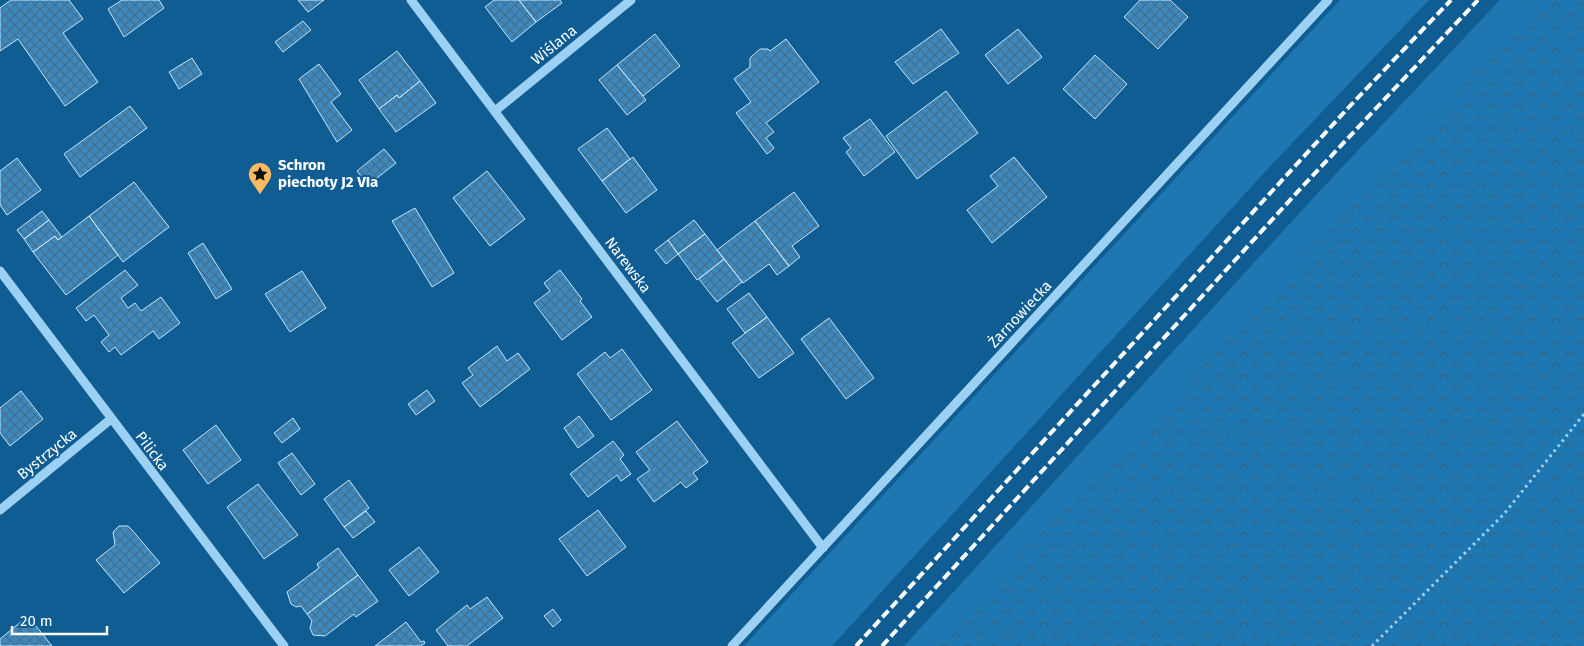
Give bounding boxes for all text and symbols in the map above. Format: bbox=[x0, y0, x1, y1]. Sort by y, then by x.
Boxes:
street label: Wiślana bbox=[528, 21, 580, 69]
place label: Schron piechoty J2 VIa bbox=[278, 156, 378, 191]
place icon: Schron piechoty J2 VIa bbox=[247, 161, 273, 195]
street label: Narewska bbox=[601, 234, 655, 296]
street label: Żarnowiecka bbox=[984, 277, 1056, 351]
street label: Bystrzycka bbox=[14, 425, 80, 483]
street label: Pilicka bbox=[131, 428, 173, 474]
scale bar bbox=[12, 604, 108, 636]
text: 20 m bbox=[20, 612, 53, 630]

